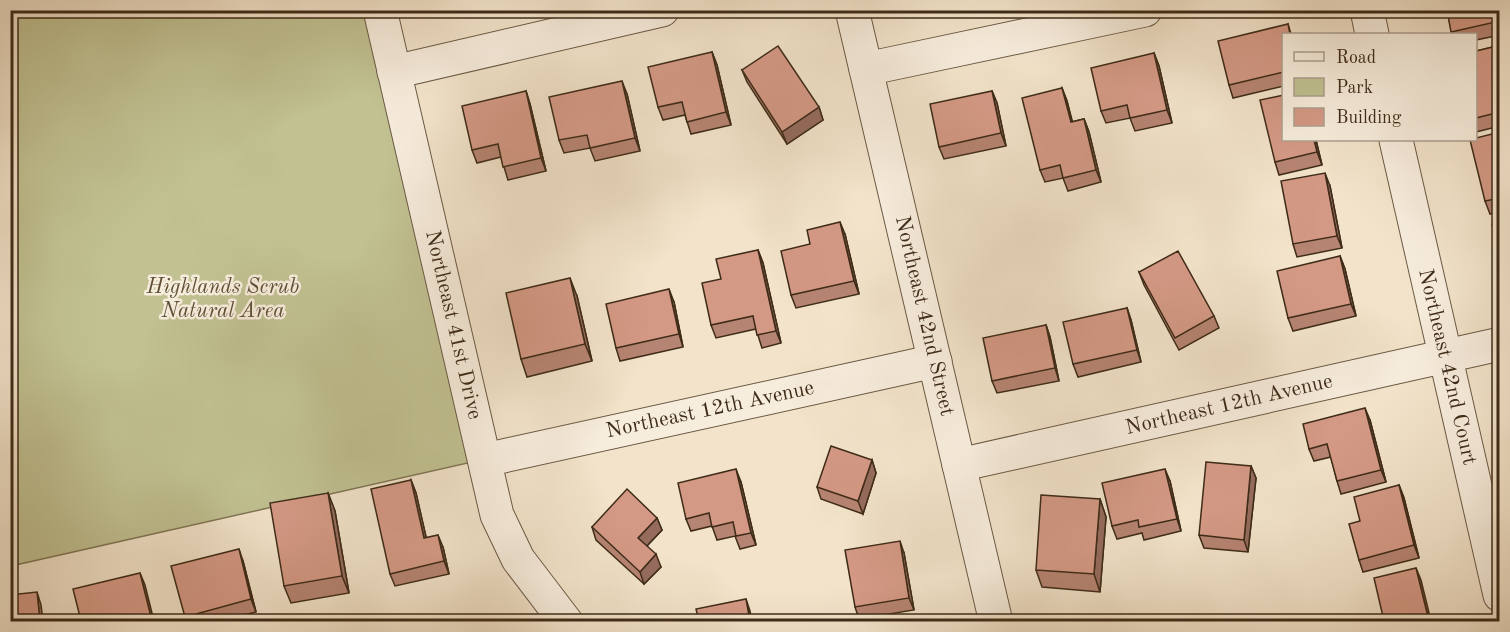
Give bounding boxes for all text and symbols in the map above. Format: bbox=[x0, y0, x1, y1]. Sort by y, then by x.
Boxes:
legend bbox=[1282, 33, 1477, 141]
text: Road bbox=[1336, 49, 1376, 67]
text: Park bbox=[1336, 79, 1373, 97]
text: Building bbox=[1336, 109, 1402, 127]
street label: Northeast 42nd Street bbox=[891, 214, 957, 418]
street label: Northeast 41st Drive bbox=[421, 228, 485, 422]
street label: Northeast 42nd Court bbox=[1414, 267, 1480, 467]
park label: Highlands Scrub Natural Area bbox=[146, 277, 299, 322]
street label: Northeast 12th Avenue bbox=[1123, 371, 1335, 439]
street label: Northeast 12th Avenue bbox=[604, 378, 816, 442]

